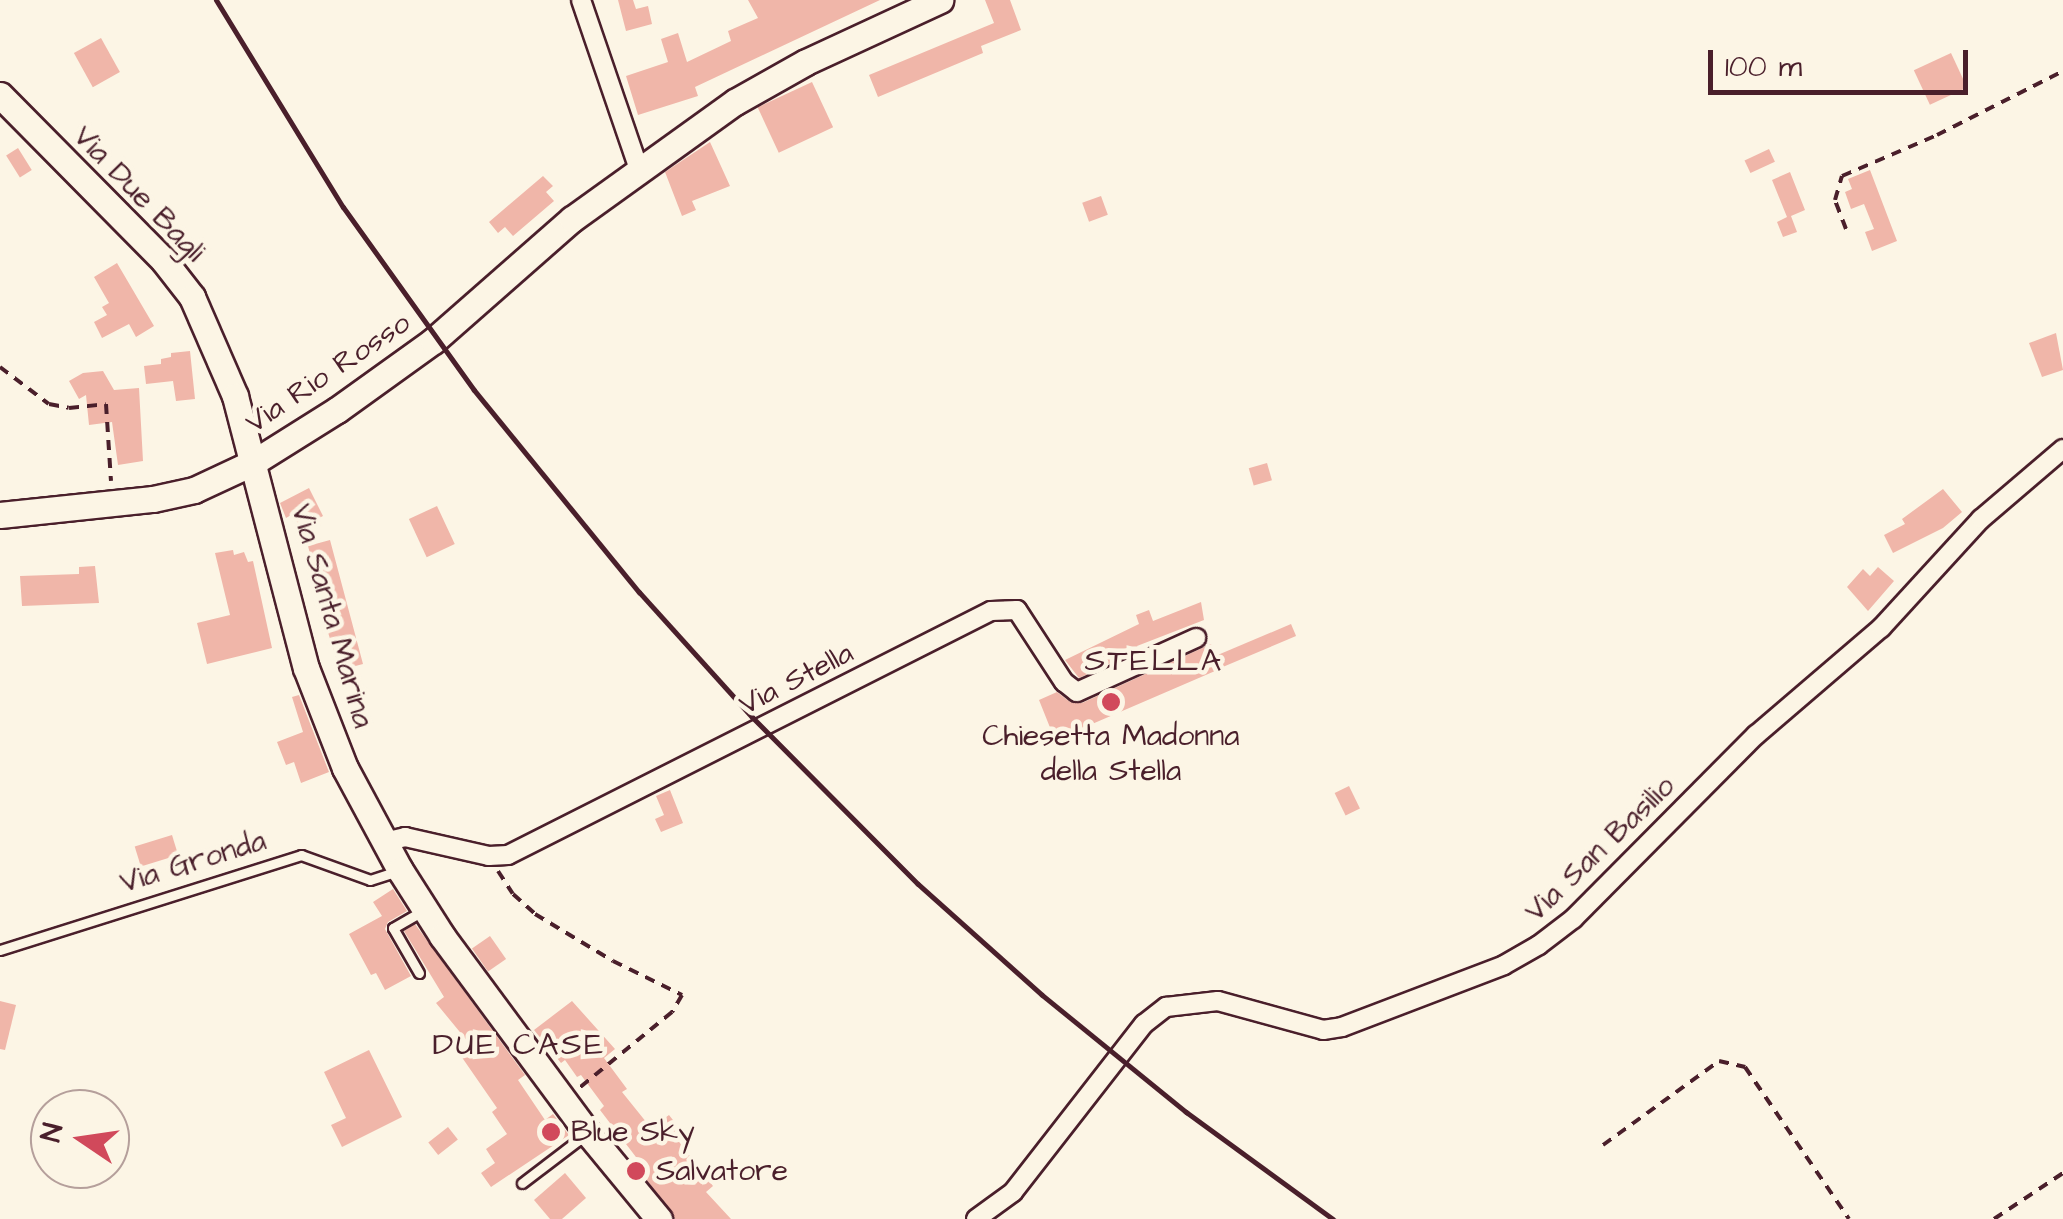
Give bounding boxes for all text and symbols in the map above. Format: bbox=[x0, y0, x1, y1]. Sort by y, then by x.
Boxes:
scale bar bbox=[1713, 30, 1973, 92]
text: 100 m bbox=[1725, 46, 1802, 88]
street label: Via Due Bagli bbox=[65, 119, 213, 269]
street label: Via Rio Rosso bbox=[239, 305, 417, 441]
street label: Via Santa Marina bbox=[283, 500, 381, 732]
street label: Via Stella bbox=[733, 635, 859, 723]
district label: STELLA bbox=[1084, 642, 1224, 680]
marker: Chiesetta Madonna della Stella bbox=[1100, 691, 1122, 713]
place label: Chiesetta Madonna della Stella bbox=[982, 718, 1240, 788]
street label: Via San Basilio bbox=[1518, 768, 1682, 930]
street label: Via Gronda bbox=[116, 823, 270, 901]
district label: DUE CASE bbox=[432, 1026, 606, 1064]
north arrow bbox=[30, 1089, 130, 1189]
place label: Blue Sky bbox=[571, 1114, 695, 1150]
text: N bbox=[31, 1120, 73, 1146]
marker: Blue Sky bbox=[540, 1121, 562, 1143]
place label: Salvatore bbox=[656, 1153, 788, 1189]
marker: Salvatore bbox=[625, 1160, 647, 1182]

